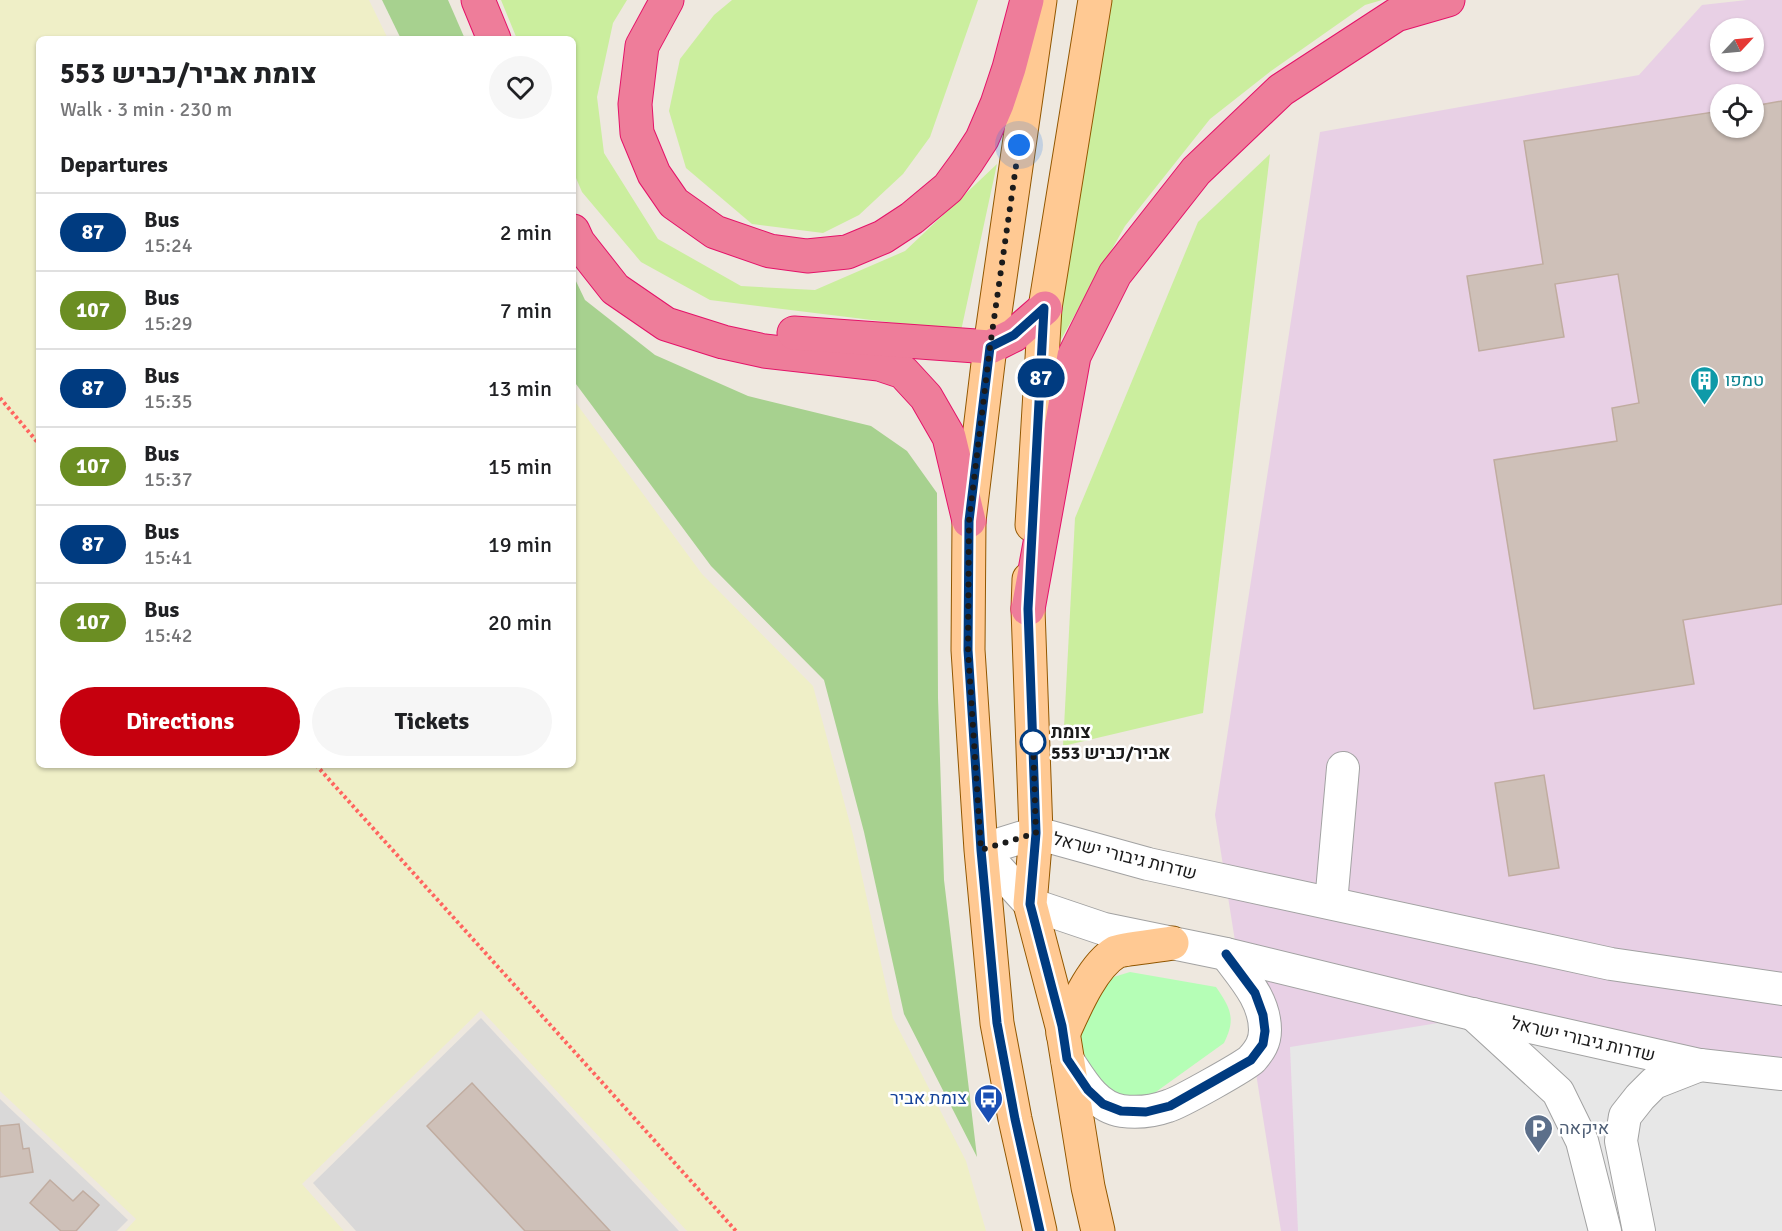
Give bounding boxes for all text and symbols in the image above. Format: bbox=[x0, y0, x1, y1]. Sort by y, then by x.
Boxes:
north arrow bbox=[1710, 18, 1764, 72]
map controls bbox=[1710, 18, 1764, 138]
button: heart bbox=[489, 56, 552, 119]
text: צומת אביר/כביש 553 bbox=[60, 57, 317, 91]
button: locate bbox=[1710, 84, 1764, 138]
text: Walk · 3 min · 230 m bbox=[60, 97, 232, 122]
your location bbox=[1004, 130, 1034, 160]
text: Departures bbox=[60, 151, 168, 178]
text: Bus bbox=[144, 206, 179, 233]
text: 87 bbox=[82, 219, 104, 245]
text: 2 min bbox=[500, 219, 552, 246]
text: 15:24 bbox=[144, 233, 193, 258]
text: Bus bbox=[144, 284, 179, 311]
text: 107 bbox=[76, 297, 110, 323]
text: 7 min bbox=[500, 297, 552, 324]
text: 15:29 bbox=[144, 311, 193, 336]
line badge: 87 bbox=[1014, 358, 1068, 398]
text: Bus bbox=[144, 362, 179, 389]
building icon: טמפו bbox=[1688, 364, 1720, 406]
text: 87 bbox=[1030, 365, 1052, 391]
place label: טמפו bbox=[1725, 369, 1764, 391]
text: 87 bbox=[82, 375, 104, 401]
text: 13 min bbox=[488, 375, 552, 402]
text: 15:35 bbox=[144, 389, 193, 414]
text: Bus bbox=[144, 440, 179, 467]
text: 107 bbox=[76, 453, 110, 479]
text: 15 min bbox=[488, 453, 552, 480]
text: 15:37 bbox=[144, 467, 193, 492]
text: Bus bbox=[144, 518, 179, 545]
text: 87 bbox=[82, 531, 104, 557]
text: 19 min bbox=[488, 531, 552, 558]
text: 15:41 bbox=[144, 545, 193, 570]
text: Bus bbox=[144, 596, 179, 623]
text: 107 bbox=[76, 609, 110, 635]
text: 20 min bbox=[488, 609, 552, 636]
text: 15:42 bbox=[144, 623, 193, 648]
button: Directions bbox=[60, 687, 300, 756]
button: Tickets bbox=[312, 687, 552, 756]
place label: צומת אביר/כביש 553 bbox=[1051, 721, 1170, 764]
marker: צומת אביר/כביש 553 bbox=[1020, 729, 1046, 755]
street label: שדרות גיבורי ישראל bbox=[1051, 827, 1199, 885]
street label: שדרות גיבורי ישראל bbox=[1509, 1012, 1657, 1066]
bus stop icon: צומת אביר bbox=[972, 1082, 1004, 1124]
place label: צומת אביר bbox=[890, 1087, 967, 1109]
parking icon: איקאה bbox=[1522, 1112, 1554, 1154]
place label: איקאה bbox=[1559, 1117, 1609, 1139]

